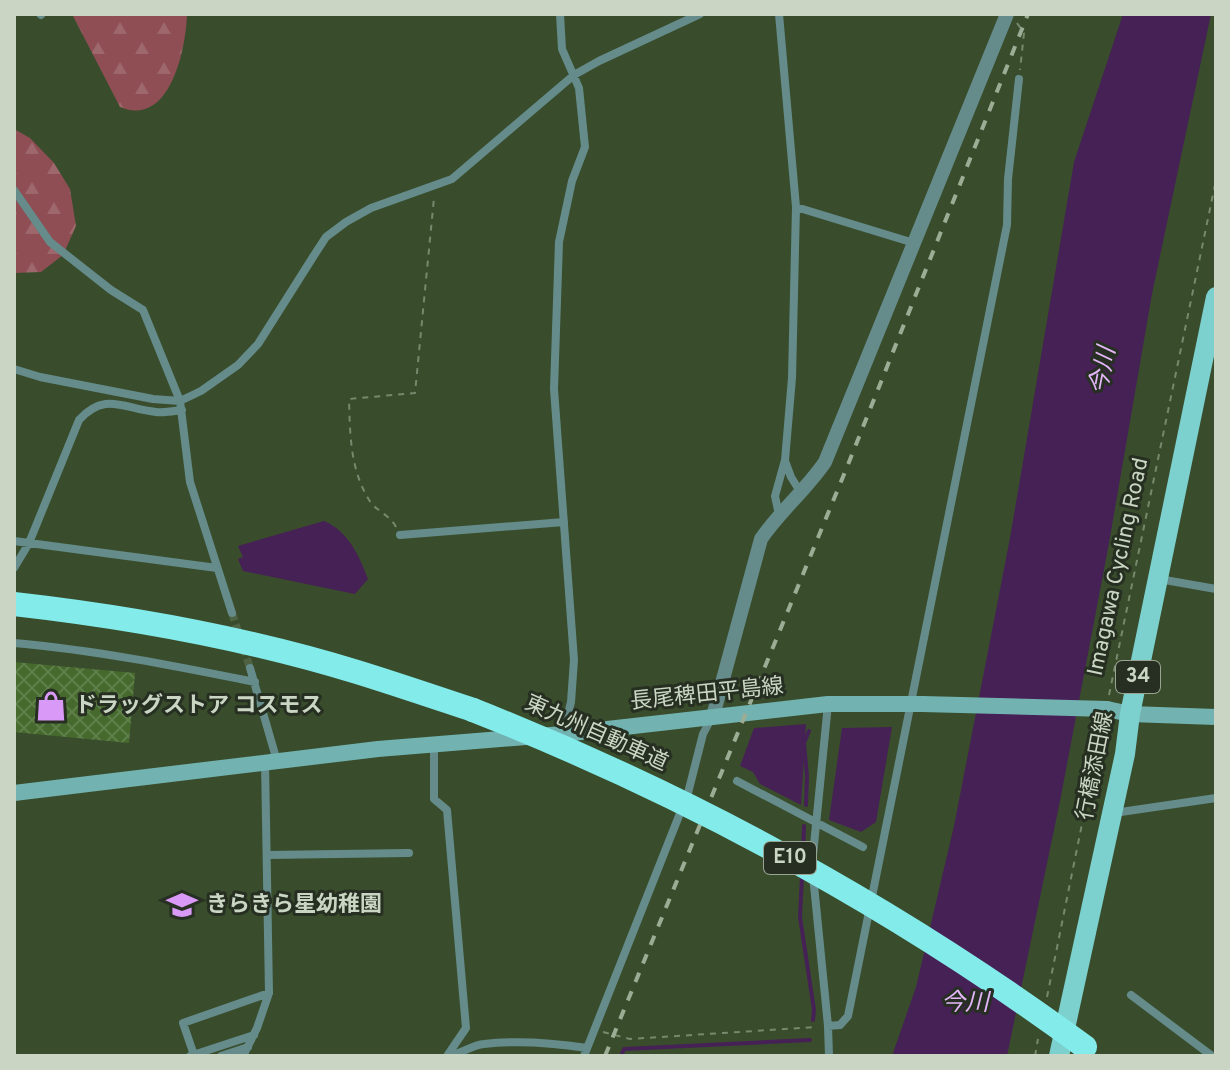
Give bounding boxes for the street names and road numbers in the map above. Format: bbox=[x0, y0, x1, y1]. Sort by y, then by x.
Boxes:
street label: Imagawa Cycling Road bbox=[1083, 456, 1155, 678]
road number: 34 bbox=[1116, 661, 1160, 693]
street label: 長尾稗田平島線 bbox=[629, 674, 785, 716]
street label: 東九州自動車道 bbox=[520, 690, 672, 778]
street label: 行橋添田線 bbox=[1072, 709, 1120, 823]
road number: E10 bbox=[764, 842, 816, 874]

